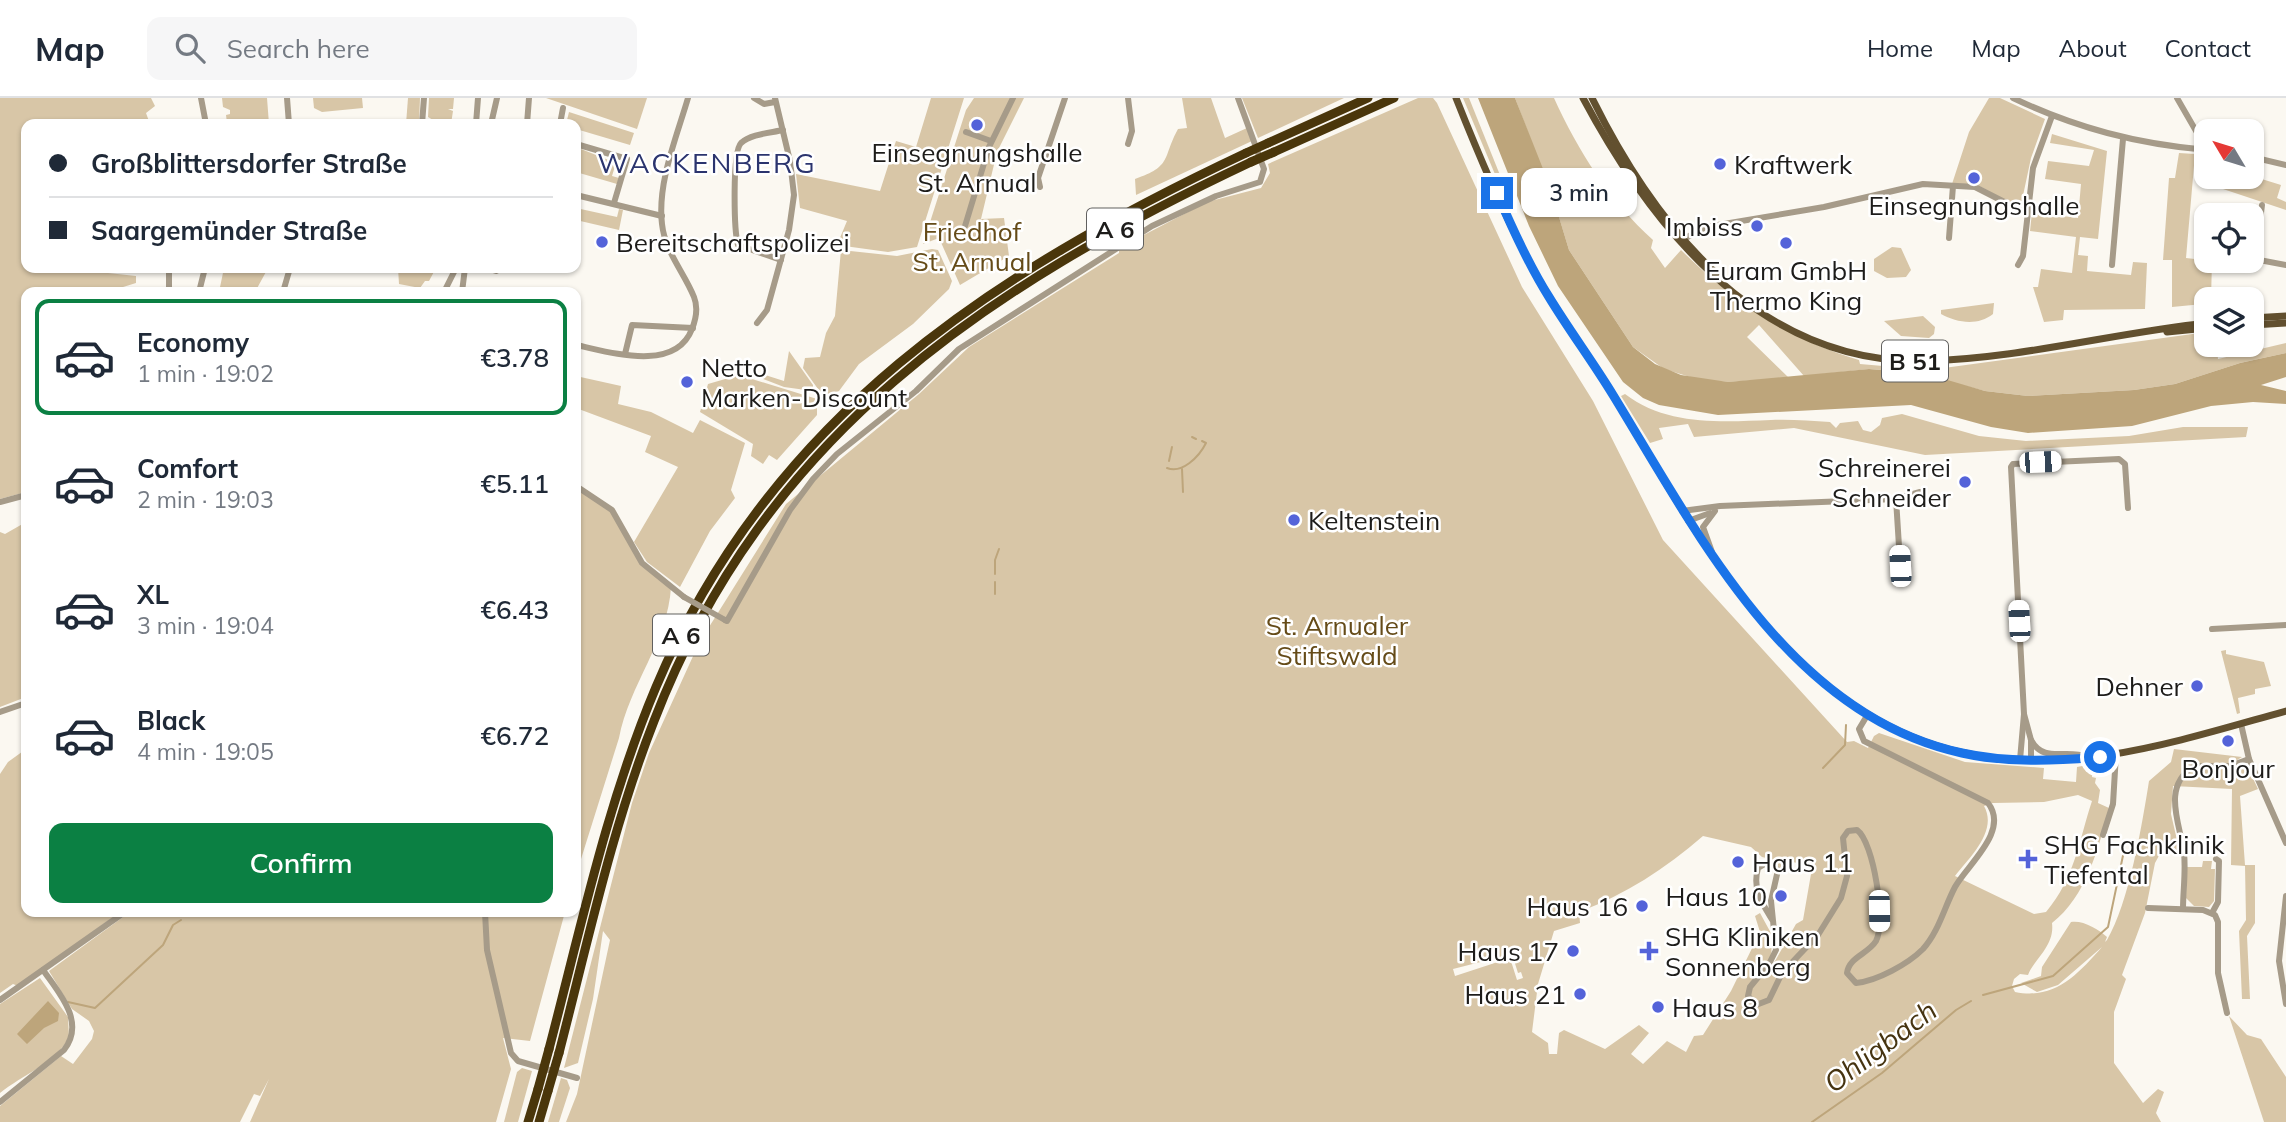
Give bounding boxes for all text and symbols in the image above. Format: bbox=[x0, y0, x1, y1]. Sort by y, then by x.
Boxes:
search box bbox=[147, 17, 637, 80]
text: Map bbox=[35, 28, 105, 69]
icon: search bbox=[171, 29, 209, 67]
text: Search here bbox=[227, 32, 370, 65]
text: Home bbox=[1867, 33, 1933, 63]
text: Map bbox=[1971, 33, 2021, 63]
text: About bbox=[2059, 33, 2127, 63]
text: Contact bbox=[2165, 33, 2251, 63]
marker: Einsegnungshalle St. Arnual bbox=[969, 117, 985, 133]
north arrow bbox=[2194, 119, 2264, 189]
map controls bbox=[2194, 119, 2264, 357]
place label: Einsegnungshalle St. Arnual bbox=[872, 136, 1082, 199]
district label: WACKENBERG bbox=[597, 145, 817, 180]
text: Großblittersdorfer Straße bbox=[91, 147, 407, 180]
place label: Kraftwerk bbox=[1734, 148, 1853, 181]
marker: Kraftwerk bbox=[1712, 156, 1728, 172]
callout: 3 min bbox=[1522, 168, 1637, 217]
marker: Einsegnungshalle bbox=[1966, 170, 1982, 186]
route end bbox=[1481, 177, 1513, 209]
text: 3 min bbox=[1549, 178, 1609, 207]
place label: Einsegnungshalle bbox=[1869, 189, 2079, 222]
button: locate bbox=[2194, 203, 2264, 273]
road number: A 6 bbox=[1087, 208, 1143, 250]
place label: Imbiss bbox=[1666, 210, 1743, 243]
text: Saargemünder Straße bbox=[91, 214, 367, 247]
park label: Friedhof St. Arnual bbox=[913, 215, 1031, 278]
marker: Imbiss bbox=[1749, 218, 1765, 234]
place label: Bereitschaftspolizei bbox=[616, 226, 850, 259]
marker: Bereitschaftspolizei bbox=[594, 234, 610, 250]
marker: Euram GmbH Thermo King bbox=[1778, 235, 1794, 251]
place label: Euram GmbH Thermo King bbox=[1705, 254, 1867, 317]
button: layers bbox=[2194, 287, 2264, 357]
icon: car bbox=[53, 326, 116, 389]
text: Economy bbox=[137, 326, 249, 359]
road number: B 51 bbox=[1882, 340, 1948, 382]
text: €3.78 bbox=[480, 341, 549, 374]
place label: Netto Marken-Discount bbox=[701, 351, 907, 414]
text: 1 min · 19:02 bbox=[137, 359, 274, 388]
marker: Netto Marken-Discount bbox=[679, 374, 695, 390]
place label: Schreinerei Schneider bbox=[1818, 451, 1952, 514]
car bbox=[2019, 451, 2062, 473]
icon: car bbox=[53, 452, 116, 515]
text: Comfort bbox=[137, 452, 238, 485]
text: €5.11 bbox=[480, 467, 549, 500]
marker: Schreinerei Schneider bbox=[1957, 474, 1973, 490]
text: 2 min · 19:03 bbox=[137, 485, 274, 514]
place label: Keltenstein bbox=[1308, 504, 1440, 537]
marker: Keltenstein bbox=[1286, 512, 1302, 528]
car bbox=[1889, 544, 1912, 588]
icon: car bbox=[53, 578, 116, 641]
text: XL bbox=[137, 578, 169, 611]
text: €6.43 bbox=[480, 593, 549, 626]
car bbox=[2008, 599, 2031, 643]
park label: St. Arnualer Stiftswald bbox=[1266, 609, 1409, 672]
text: 3 min · 19:04 bbox=[137, 611, 274, 640]
road number: A 6 bbox=[653, 614, 709, 656]
place label: Dehner bbox=[2095, 670, 2184, 703]
marker: Dehner bbox=[2189, 678, 2205, 694]
icon: car bbox=[53, 704, 116, 767]
text: Black bbox=[137, 704, 205, 737]
text: €6.72 bbox=[480, 719, 549, 752]
marker: Bonjour bbox=[2220, 733, 2236, 749]
text: 4 min · 19:05 bbox=[137, 737, 274, 766]
route start bbox=[2084, 741, 2116, 773]
place label: Bonjour bbox=[2181, 752, 2275, 785]
button: Confirm bbox=[49, 823, 553, 903]
place label: SHG Fachklinik Tiefental bbox=[2044, 828, 2225, 891]
place label: Haus 11 bbox=[1752, 846, 1853, 879]
marker: SHG Fachklinik Tiefental bbox=[2018, 849, 2038, 869]
marker: Haus 11 bbox=[1730, 854, 1746, 870]
place label: Haus 10 bbox=[1666, 880, 1767, 913]
marker: Haus 10 bbox=[1773, 888, 1789, 904]
place label: Haus 16 bbox=[1527, 890, 1628, 923]
car bbox=[1869, 890, 1890, 932]
marker: Haus 16 bbox=[1634, 898, 1650, 914]
place label: SHG Kliniken Sonnenberg bbox=[1665, 920, 1820, 983]
place label: Haus 17 bbox=[1458, 935, 1559, 968]
marker: SHG Kliniken Sonnenberg bbox=[1639, 941, 1659, 961]
marker: Haus 17 bbox=[1565, 943, 1581, 959]
place label: Haus 21 bbox=[1465, 978, 1566, 1011]
marker: Haus 21 bbox=[1572, 986, 1588, 1002]
place label: Haus 8 bbox=[1672, 991, 1758, 1024]
water label: Ohligbach bbox=[1817, 992, 1943, 1100]
marker: Haus 8 bbox=[1650, 999, 1666, 1015]

